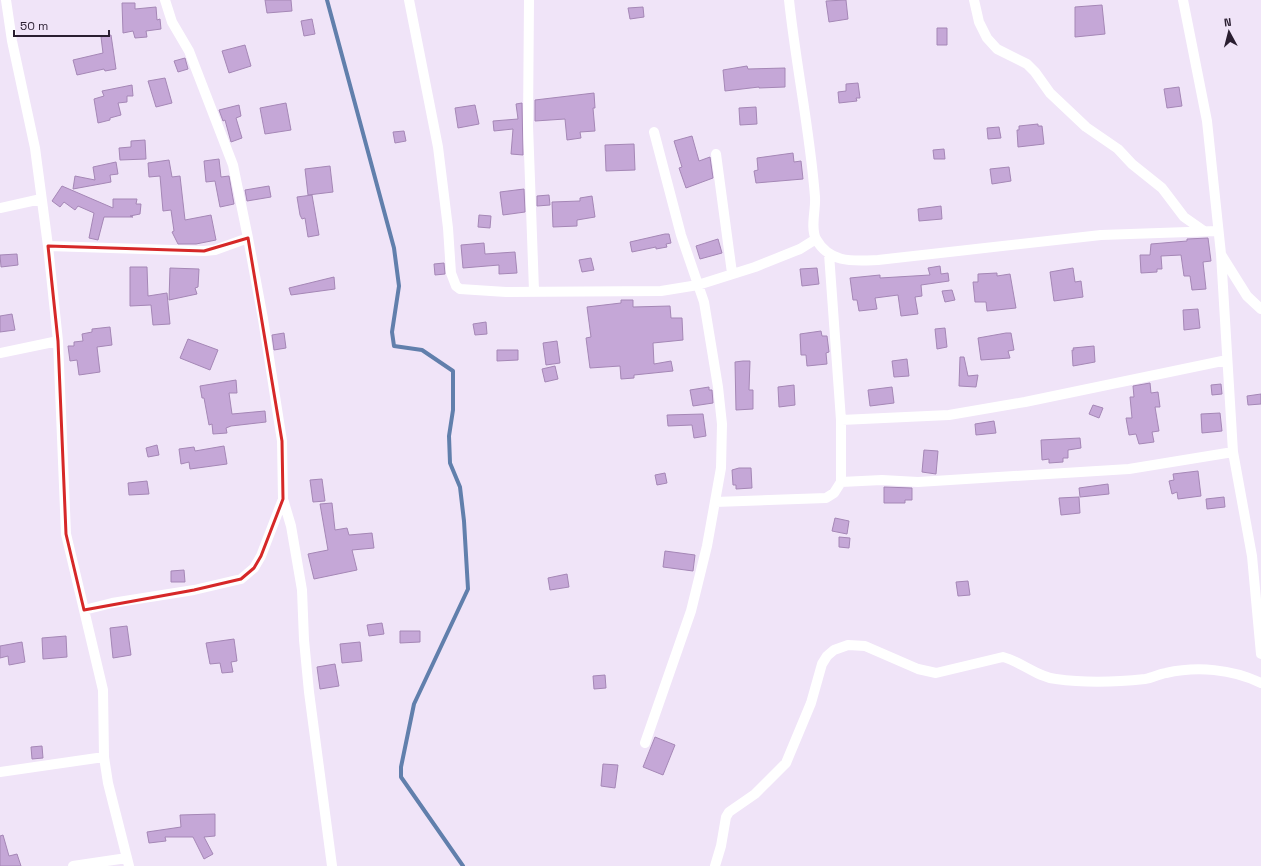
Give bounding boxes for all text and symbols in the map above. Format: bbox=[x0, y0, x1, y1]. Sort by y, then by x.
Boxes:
scale bar bbox=[14, 12, 109, 38]
north arrow bbox=[1209, 12, 1249, 52]
text: N bbox=[1223, 15, 1232, 29]
text: 50 m bbox=[20, 18, 48, 34]

